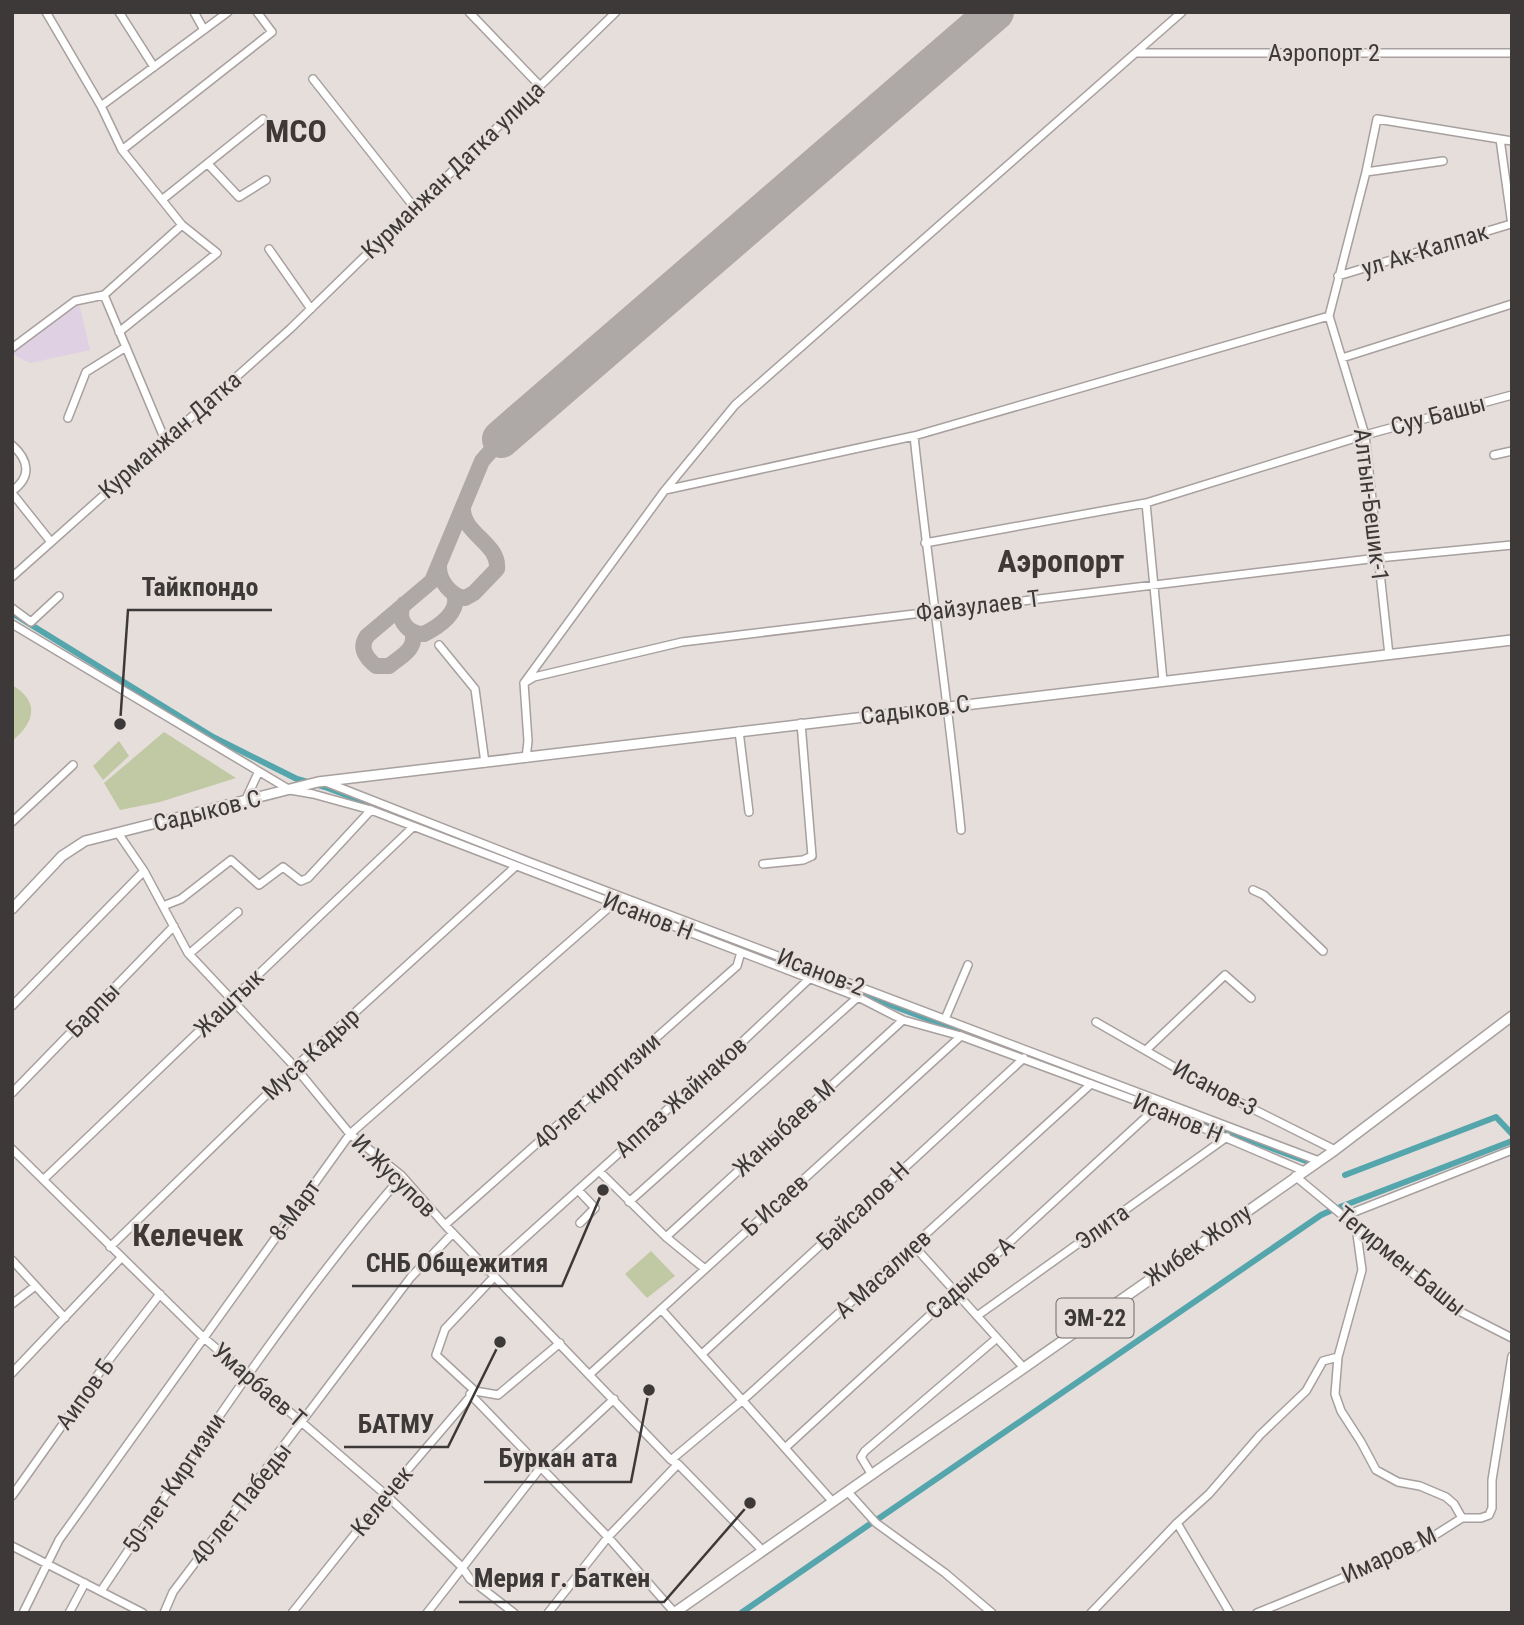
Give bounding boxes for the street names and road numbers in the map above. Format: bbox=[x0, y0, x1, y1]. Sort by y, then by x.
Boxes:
street label: Аэропорт 2 bbox=[1268, 39, 1380, 67]
street label: Курманжан Датка улица bbox=[356, 75, 550, 265]
street label: ул Ак-Калпак bbox=[1358, 217, 1492, 283]
street label: Курманжан Датка bbox=[93, 366, 247, 504]
street label: Суу Башы bbox=[1388, 389, 1488, 441]
street label: Алтын-Бешик-1 bbox=[1348, 427, 1394, 583]
street label: Файзулаев Т bbox=[914, 584, 1042, 628]
street label: Садыков.С bbox=[859, 689, 971, 731]
street label: Садыков.С bbox=[150, 784, 264, 838]
street label: Исанов Н bbox=[599, 886, 697, 946]
street label: Исанов-2 bbox=[773, 943, 869, 1001]
street label: Жаштык bbox=[189, 963, 270, 1043]
street label: Барпы bbox=[60, 977, 126, 1043]
street label: Муса Кадыр bbox=[257, 1002, 365, 1106]
street label: 40-лет киргизии bbox=[528, 1027, 666, 1155]
street label: Аппаз Жайнаков bbox=[609, 1030, 753, 1164]
street label: Исанов-3 bbox=[1168, 1054, 1262, 1122]
street label: Жаныбаев М bbox=[727, 1074, 841, 1182]
street label: Исанов Н bbox=[1129, 1087, 1227, 1149]
street label: И.Жусупов bbox=[346, 1129, 442, 1223]
street label: Байсалов Н bbox=[811, 1156, 915, 1256]
street label: Б Исаев bbox=[736, 1168, 814, 1242]
street label: 8-Март bbox=[264, 1174, 326, 1246]
street label: Элита bbox=[1070, 1198, 1134, 1256]
street label: Жибек Жолу bbox=[1139, 1198, 1257, 1292]
street label: Тегирмен Башы bbox=[1331, 1200, 1471, 1322]
street label: А Масалиев bbox=[829, 1224, 937, 1324]
street label: Садыков А bbox=[920, 1231, 1020, 1325]
road number: ЭМ-22 bbox=[1056, 1298, 1134, 1338]
street label: Умарбаев Т bbox=[206, 1337, 312, 1433]
street label: Аипов Б bbox=[50, 1353, 120, 1435]
street label: 50-лет Киргизии bbox=[117, 1408, 231, 1558]
street label: 40-лет Пабеды bbox=[185, 1437, 297, 1571]
street label: Келечек bbox=[345, 1460, 419, 1542]
street label: Имаров М bbox=[1337, 1521, 1441, 1589]

